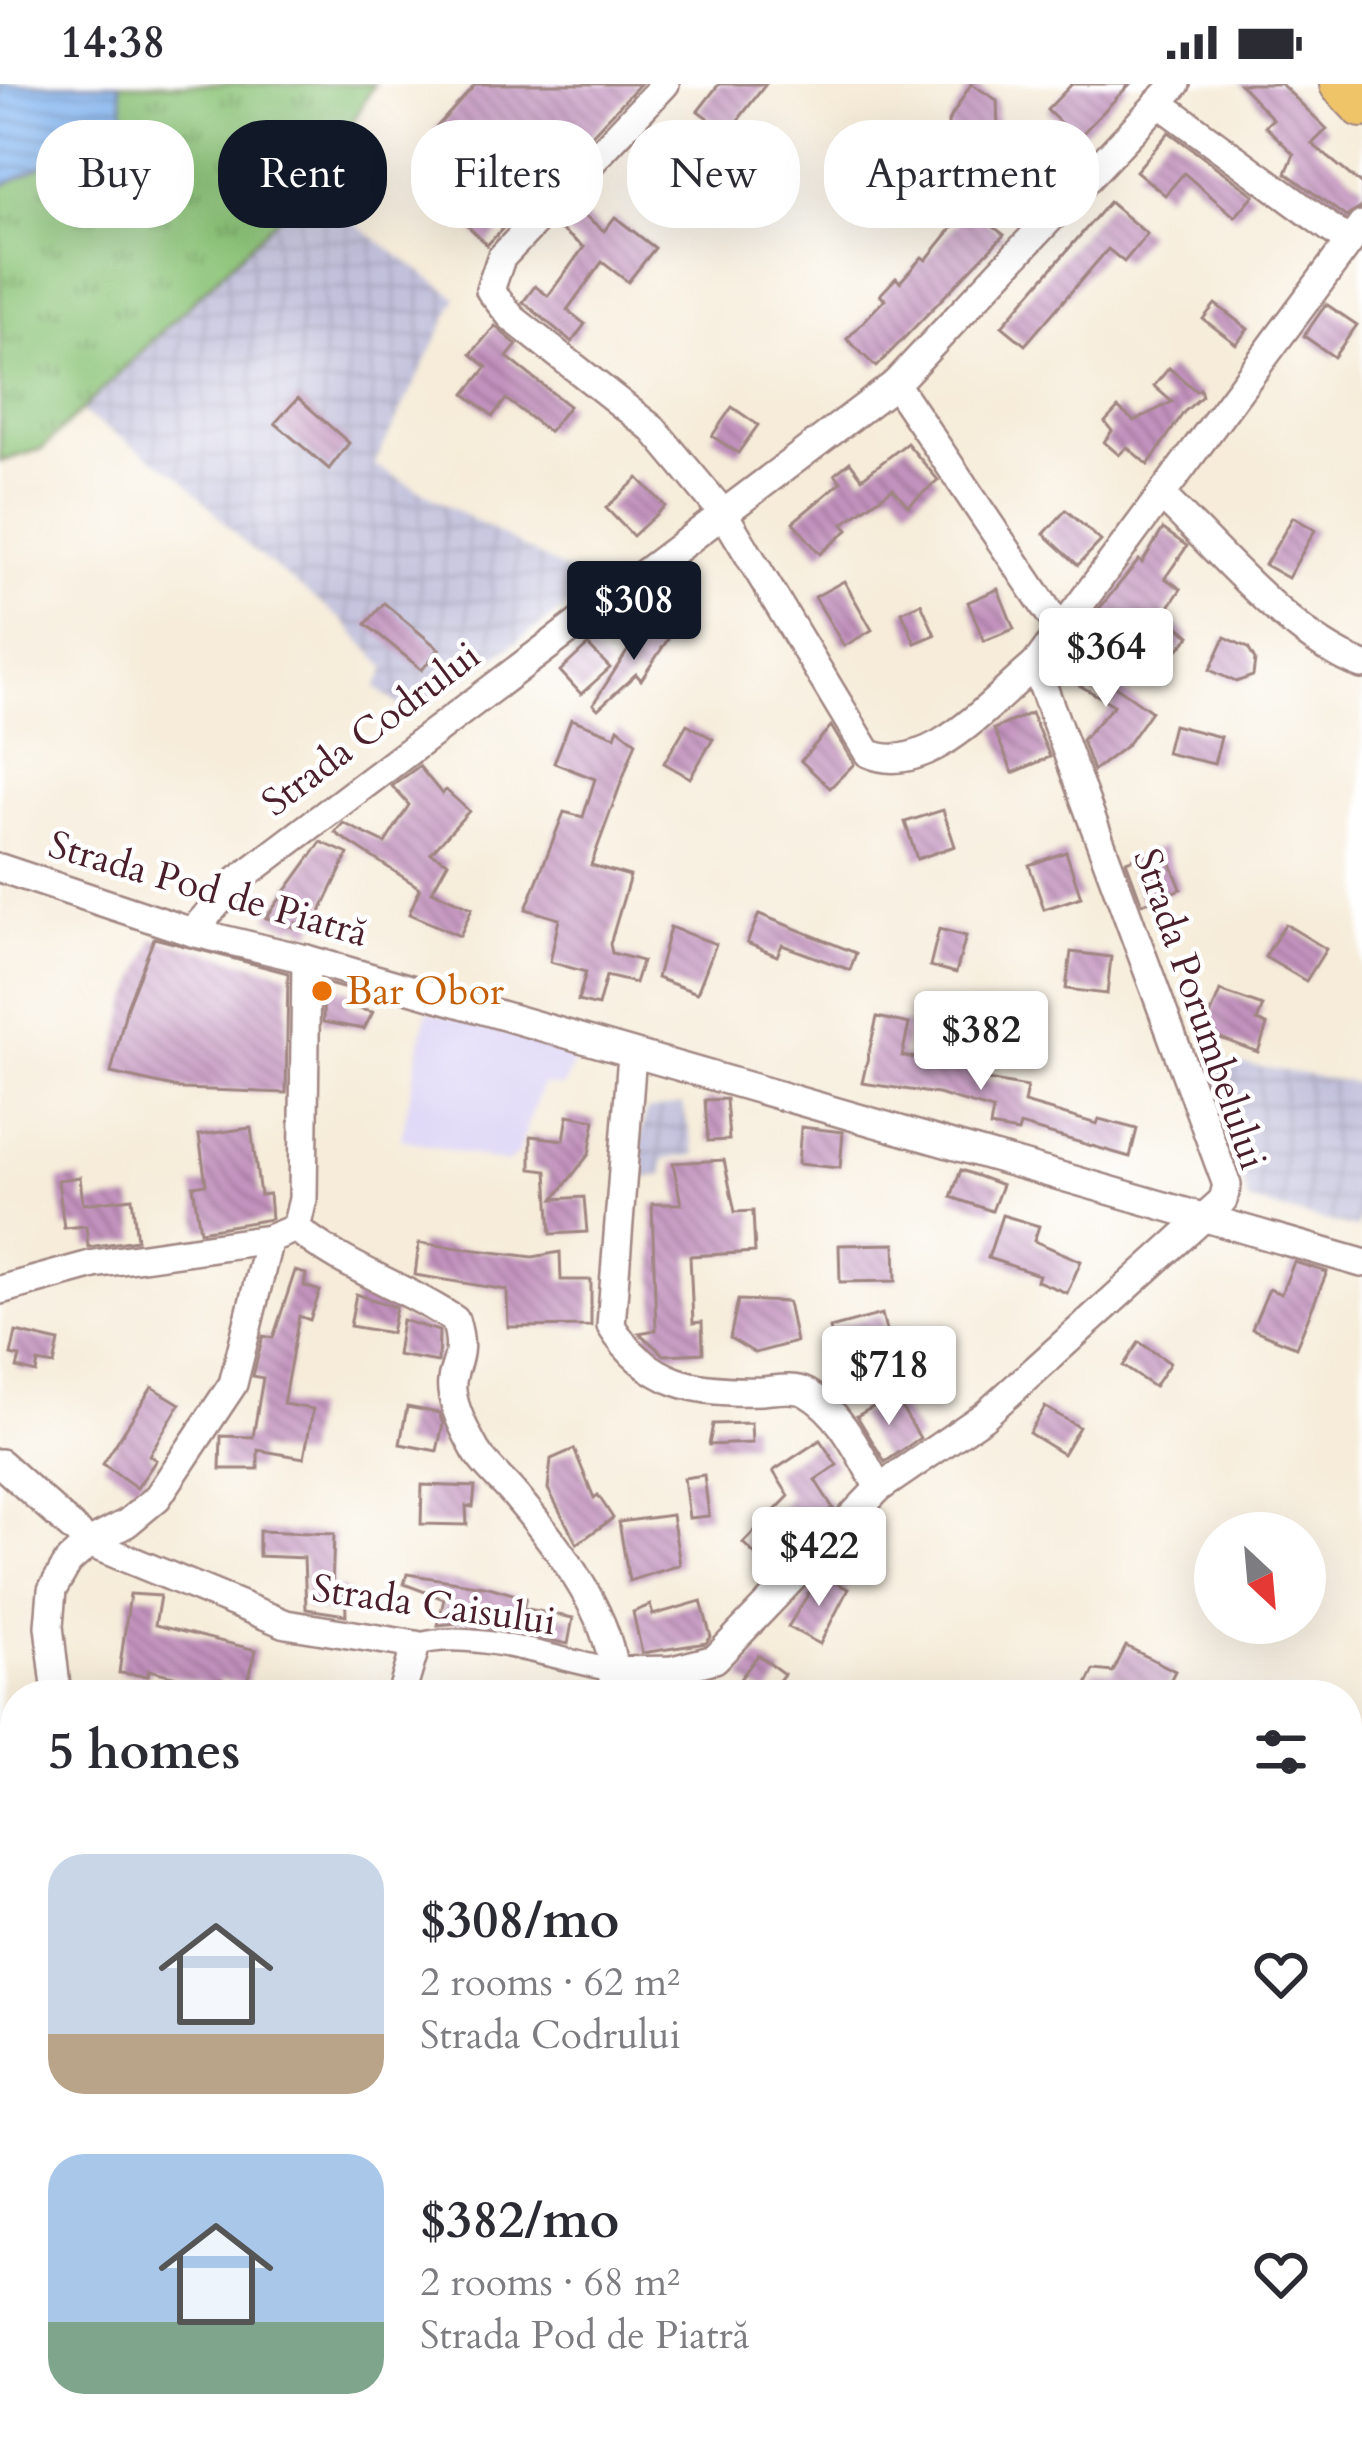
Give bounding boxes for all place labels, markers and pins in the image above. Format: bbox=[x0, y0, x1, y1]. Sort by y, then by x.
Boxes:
pin: $308 bbox=[563, 561, 705, 663]
pin: $364 bbox=[1035, 608, 1177, 710]
place label: Bar Obor bbox=[346, 965, 505, 1018]
marker: Bar Obor bbox=[309, 978, 335, 1004]
pin: $382 bbox=[910, 991, 1052, 1093]
pin: $718 bbox=[818, 1326, 960, 1428]
pin: $422 bbox=[748, 1507, 890, 1609]

